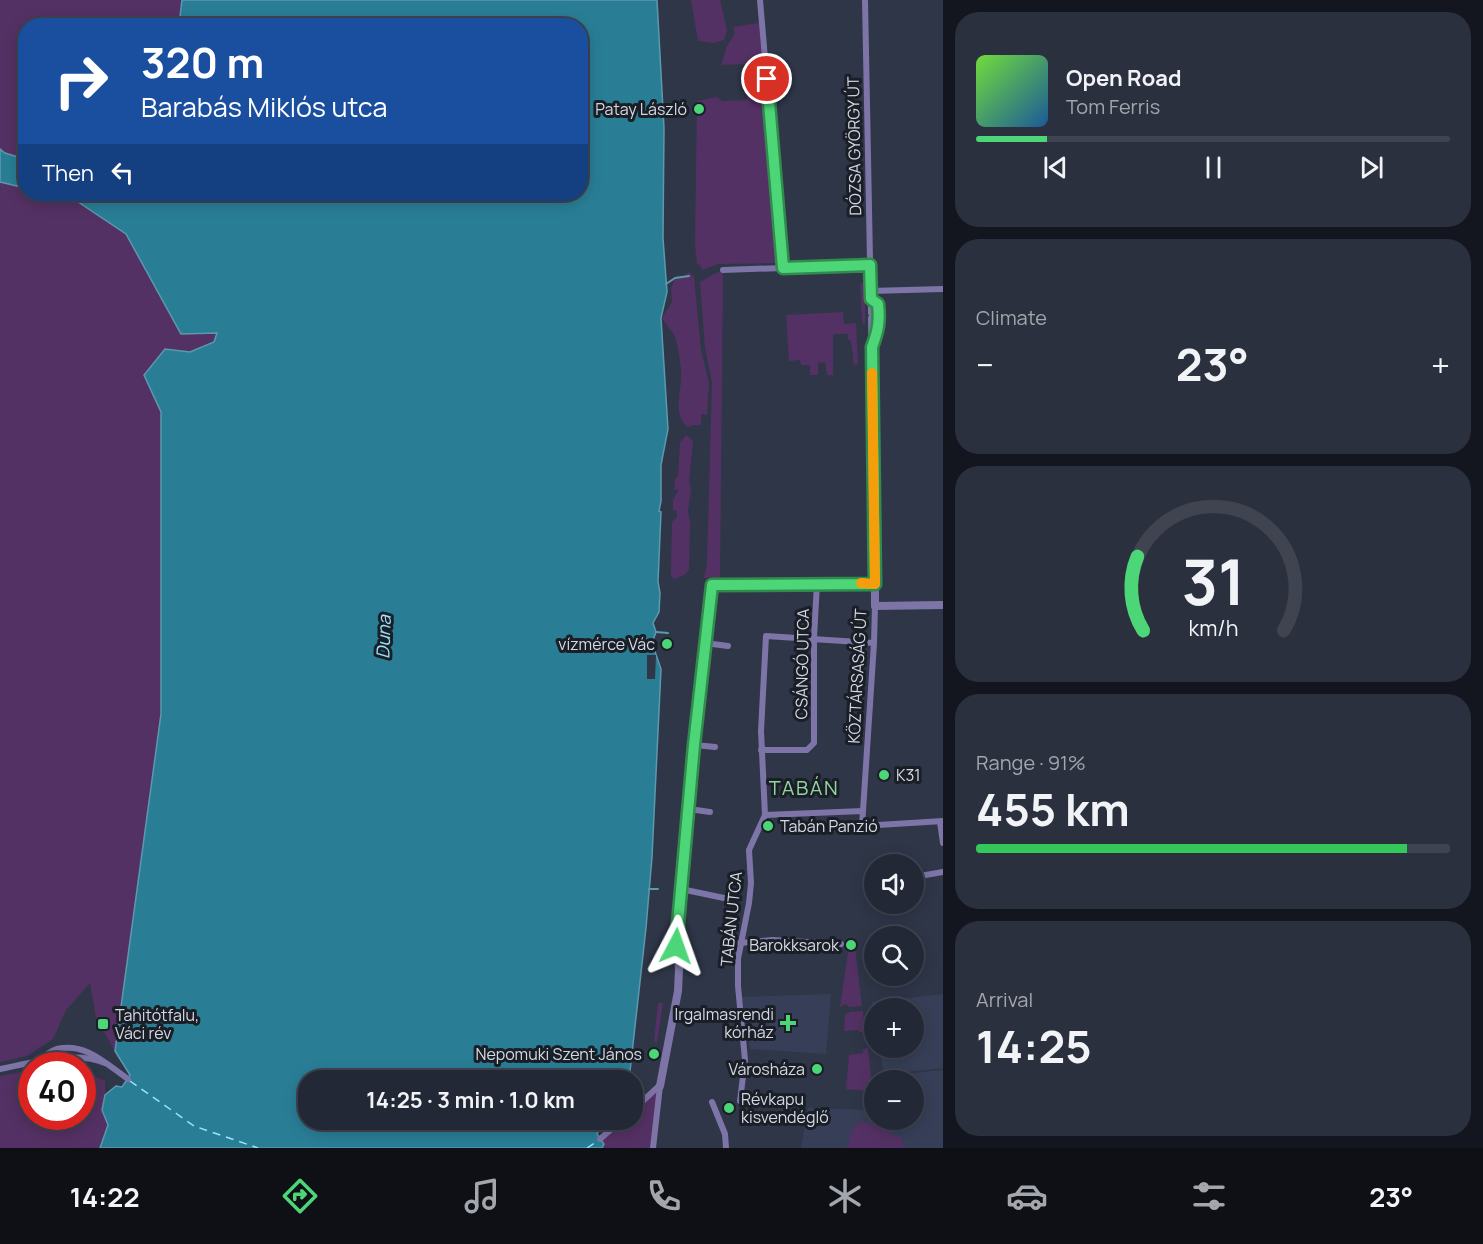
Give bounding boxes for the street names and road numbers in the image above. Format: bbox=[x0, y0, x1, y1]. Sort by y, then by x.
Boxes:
street label: DÓZSA GYÖRGY ÚT bbox=[842, 76, 866, 216]
street label: CSÁNGÓ UTCA bbox=[790, 608, 814, 720]
street label: KÖZTÁRSASÁG ÚT bbox=[842, 608, 872, 744]
street label: TABÁN UTCA bbox=[715, 870, 747, 968]

